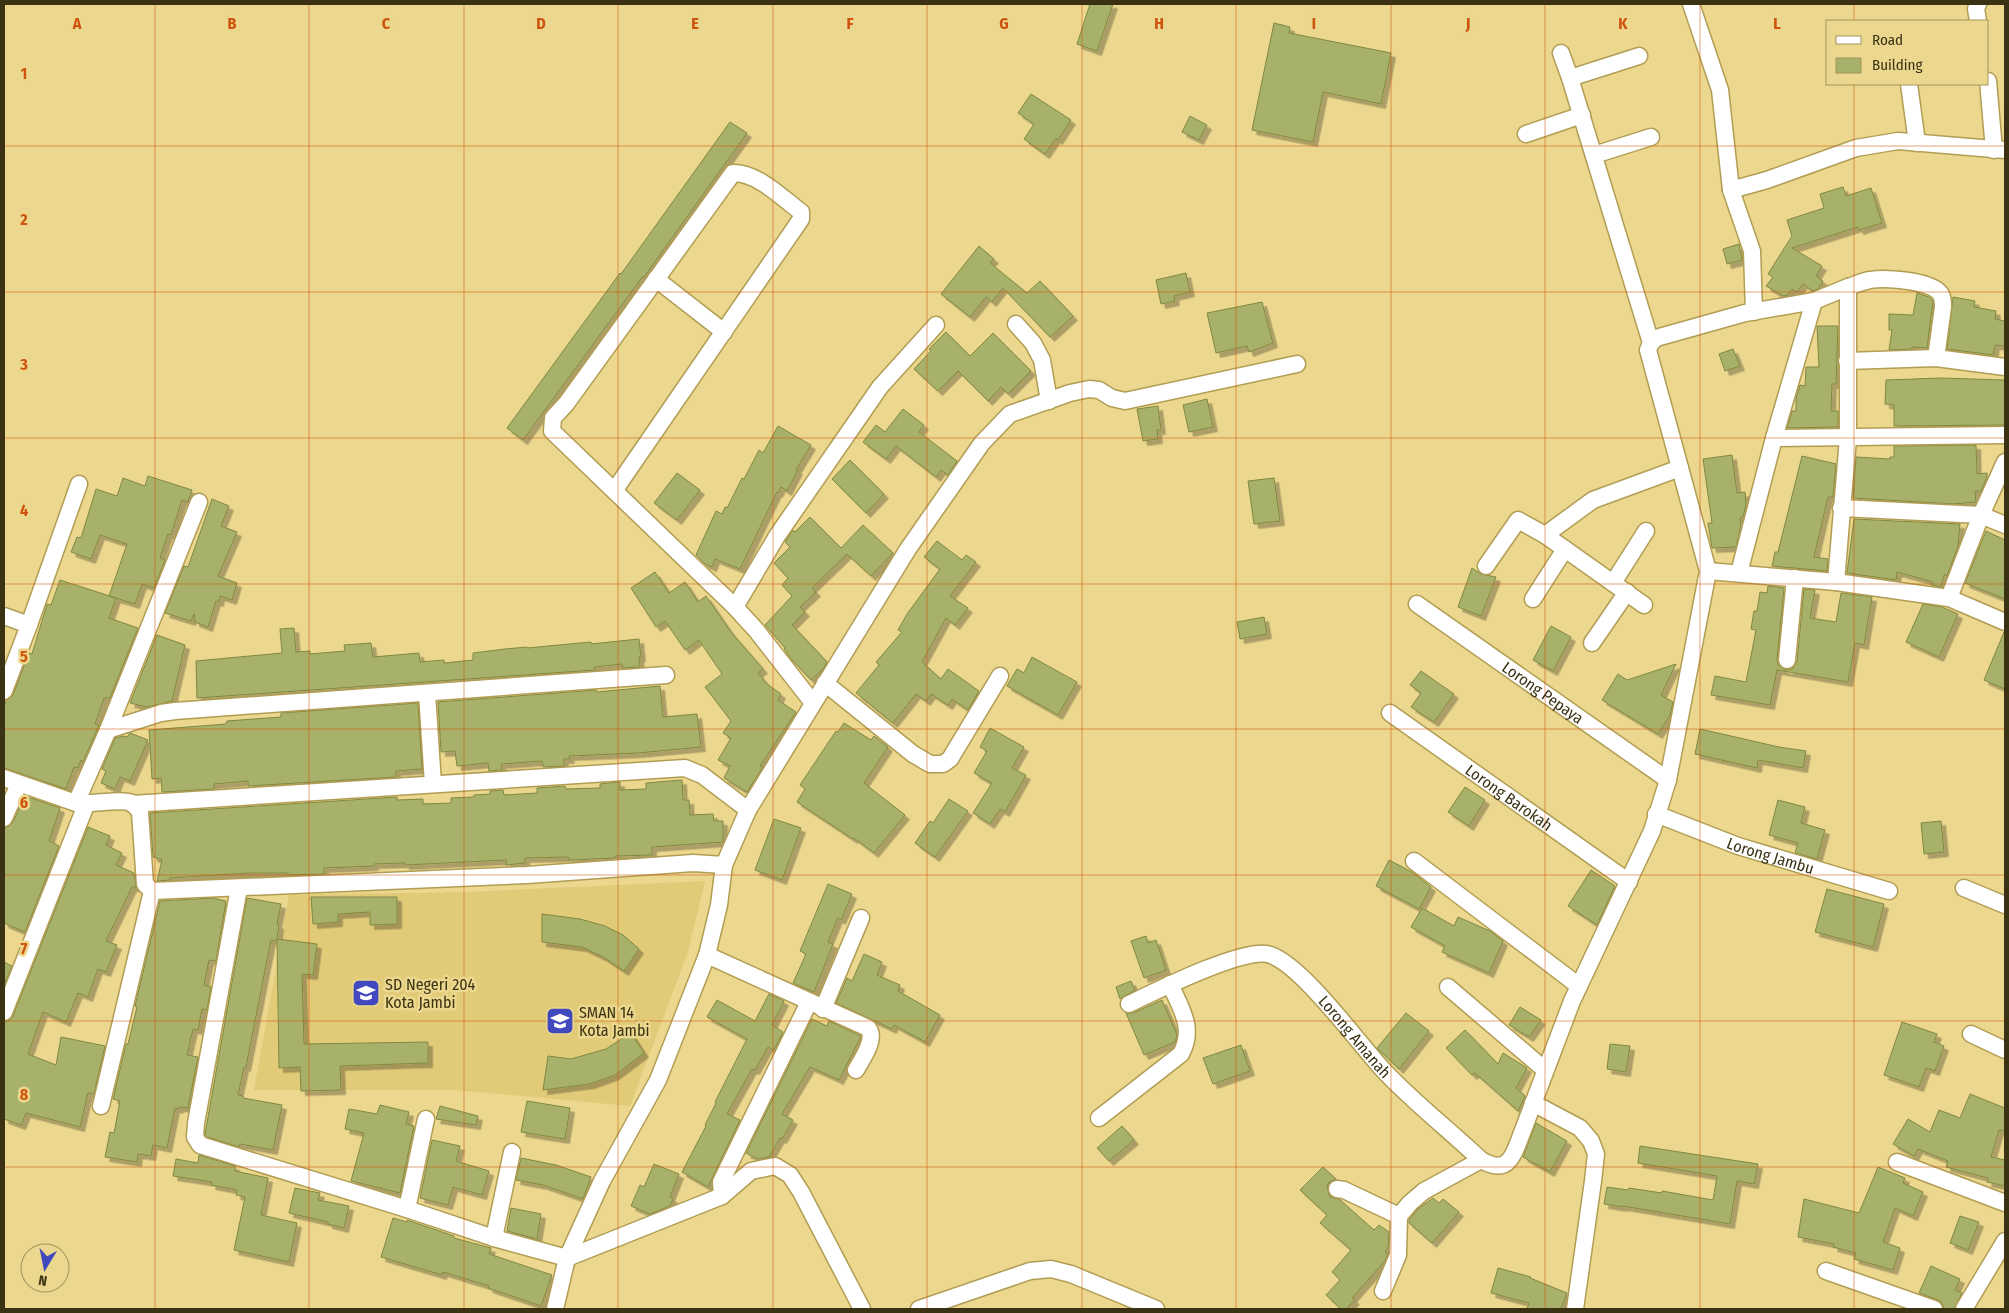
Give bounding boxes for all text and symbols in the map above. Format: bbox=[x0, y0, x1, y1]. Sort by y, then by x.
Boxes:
text: A bbox=[72, 14, 82, 33]
text: B bbox=[228, 14, 237, 33]
text: C bbox=[382, 14, 391, 33]
text: D bbox=[536, 14, 546, 33]
text: E bbox=[691, 14, 699, 33]
text: F bbox=[846, 14, 854, 33]
text: G bbox=[999, 14, 1009, 33]
text: H bbox=[1154, 14, 1164, 33]
text: I bbox=[1312, 14, 1316, 33]
text: J bbox=[1465, 14, 1470, 33]
text: K bbox=[1618, 14, 1628, 33]
text: L bbox=[1773, 14, 1781, 33]
legend bbox=[1826, 20, 1989, 85]
text: Road bbox=[1872, 31, 1903, 49]
text: Building bbox=[1872, 56, 1923, 74]
text: 1 bbox=[21, 64, 27, 83]
text: 2 bbox=[19, 210, 28, 229]
text: 3 bbox=[19, 355, 28, 374]
text: 4 bbox=[20, 501, 28, 520]
text: 5 bbox=[20, 647, 28, 666]
street label: Lorong Pepaya bbox=[1498, 658, 1587, 728]
street label: Lorong Barokah bbox=[1462, 760, 1556, 835]
text: 6 bbox=[20, 793, 28, 812]
street label: Lorong Jambu bbox=[1724, 834, 1816, 878]
text: 7 bbox=[21, 939, 28, 958]
place label: SD Negeri 204 Kota Jambi bbox=[385, 975, 476, 1012]
school or university icon: SD Negeri 204 Kota Jambi bbox=[351, 978, 381, 1008]
street label: Lorong Amanah bbox=[1314, 992, 1395, 1082]
place label: SMAN 14 Kota Jambi bbox=[579, 1003, 649, 1040]
school or university icon: SMAN 14 Kota Jambi bbox=[545, 1006, 575, 1036]
text: 8 bbox=[20, 1085, 29, 1104]
north arrow bbox=[20, 1243, 70, 1293]
text: N bbox=[37, 1271, 48, 1289]

